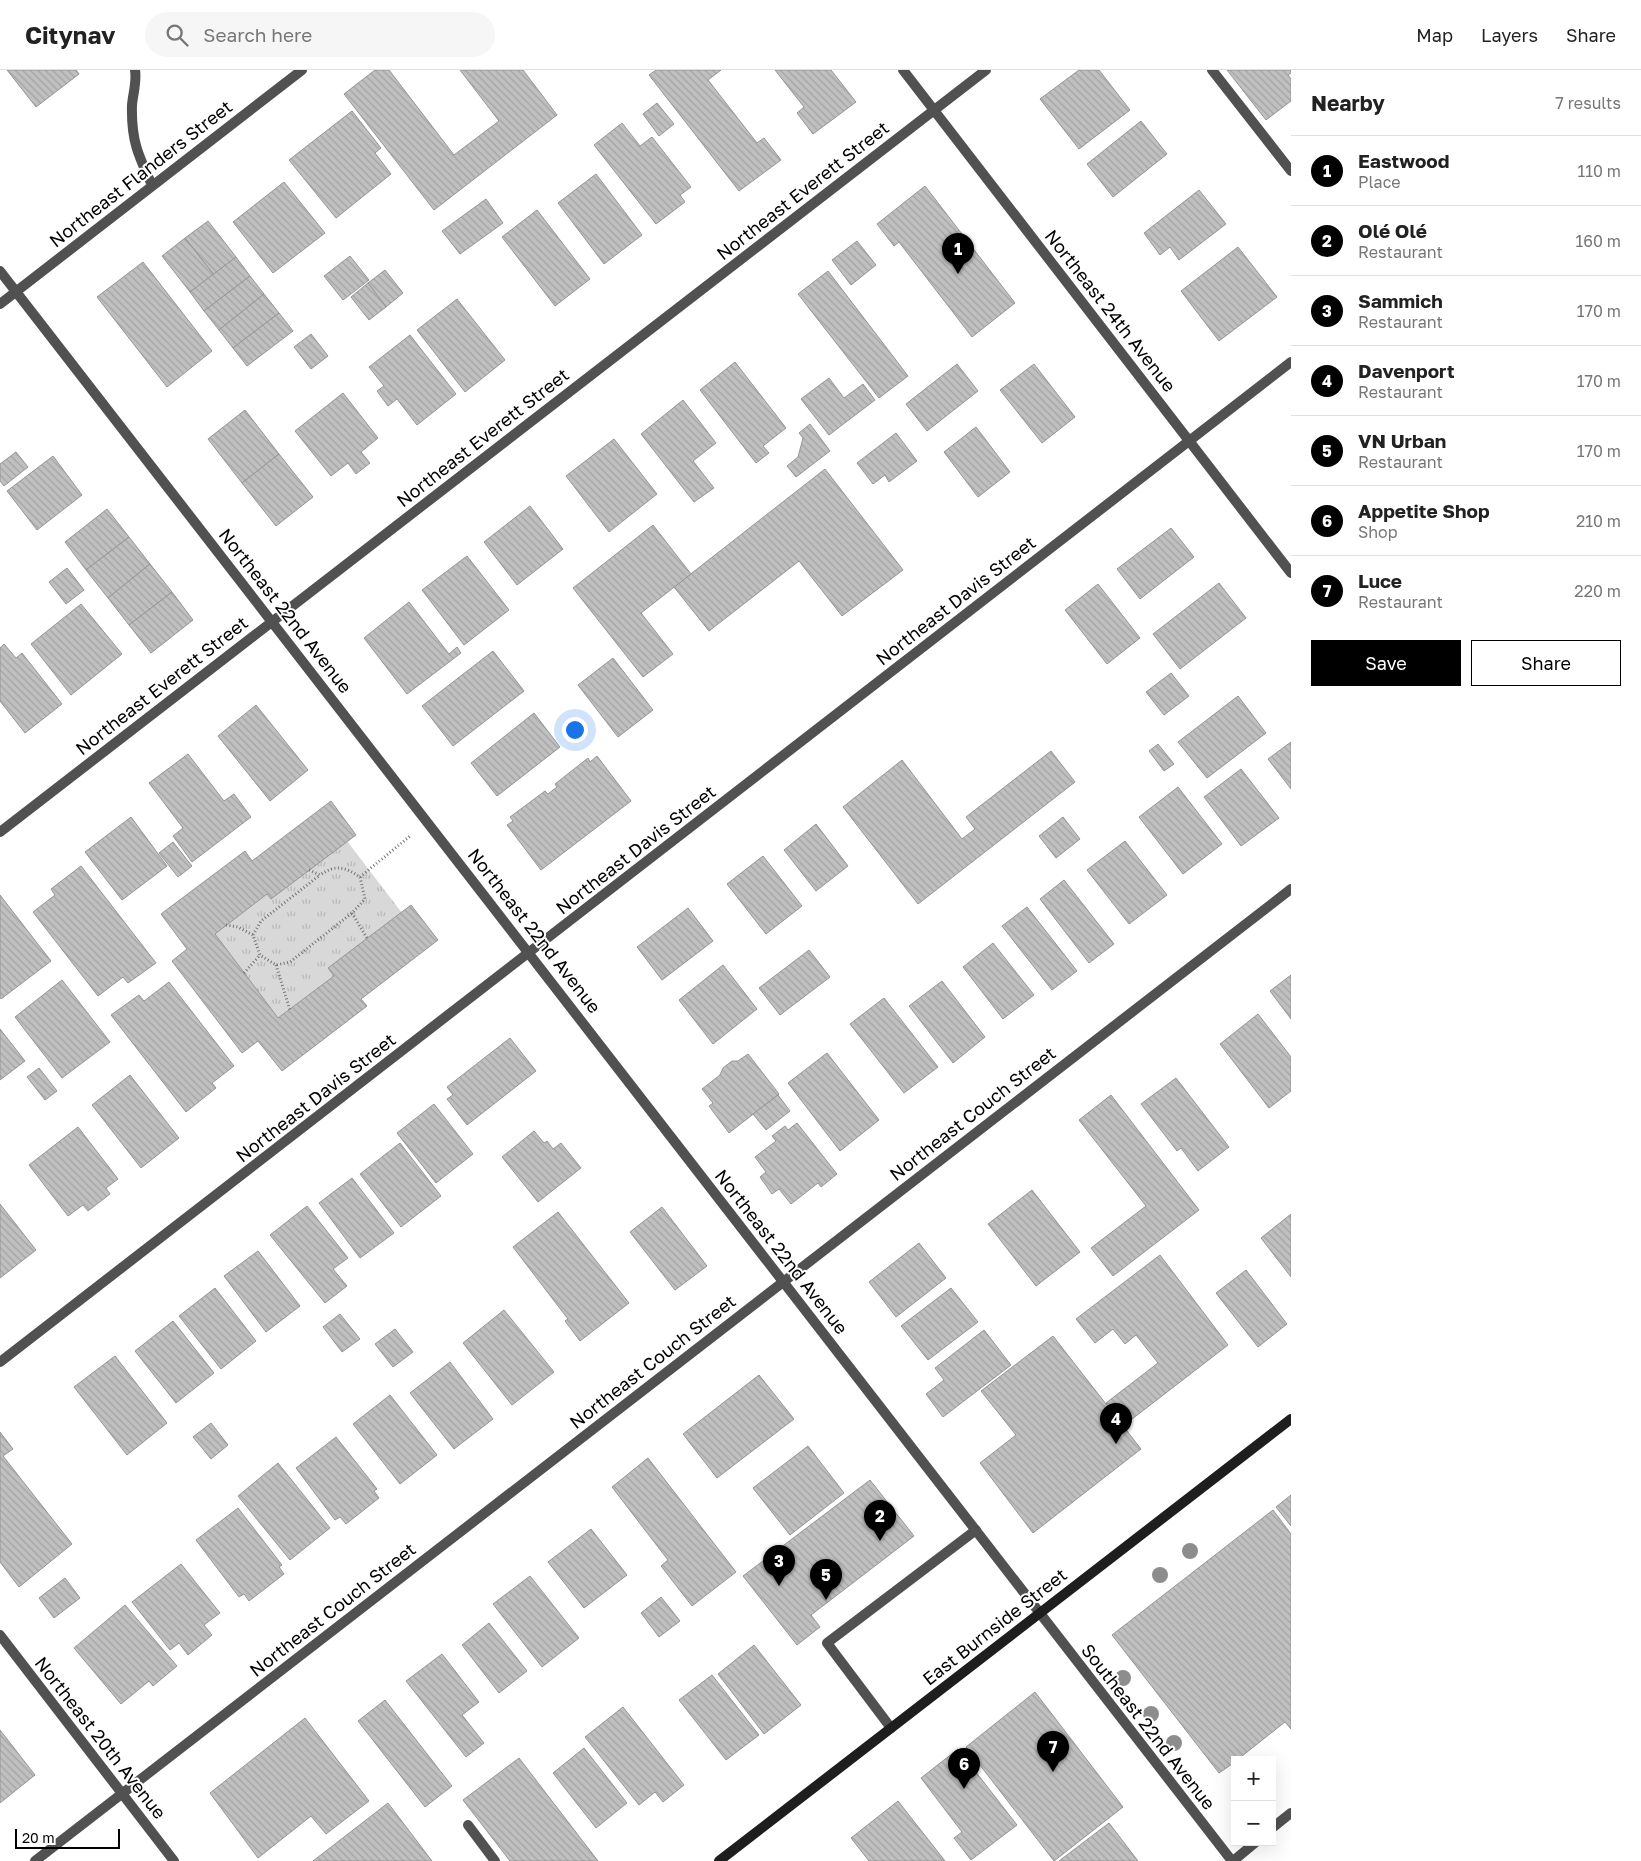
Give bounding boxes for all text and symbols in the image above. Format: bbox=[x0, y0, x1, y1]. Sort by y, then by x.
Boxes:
search box bbox=[145, 12, 495, 57]
text: Citynav bbox=[25, 20, 115, 49]
icon: search bbox=[163, 21, 191, 49]
text: Search here bbox=[203, 23, 312, 46]
text: Map bbox=[1416, 24, 1453, 46]
text: Layers bbox=[1481, 24, 1538, 46]
text: Share bbox=[1566, 24, 1616, 46]
text: Nearby bbox=[1311, 90, 1385, 116]
text: 7 results bbox=[1555, 93, 1621, 113]
street label: Northeast Flanders Street bbox=[45, 95, 236, 251]
street label: Northeast Everett Street bbox=[712, 116, 893, 264]
text: Eastwood bbox=[1358, 149, 1449, 172]
text: 1 bbox=[1323, 161, 1331, 181]
text: 110 m bbox=[1577, 161, 1621, 181]
text: Place bbox=[1358, 172, 1401, 192]
text: Olé Olé bbox=[1358, 219, 1427, 242]
street label: Northeast 24th Avenue bbox=[1041, 225, 1181, 396]
text: 2 bbox=[1322, 231, 1332, 251]
text: 160 m bbox=[1575, 231, 1621, 251]
pin: 1 bbox=[942, 233, 974, 274]
text: Restaurant bbox=[1358, 242, 1443, 262]
text: Sammich bbox=[1358, 289, 1443, 312]
text: 3 bbox=[1322, 301, 1332, 321]
text: 170 m bbox=[1577, 301, 1621, 321]
text: Restaurant bbox=[1358, 312, 1443, 332]
text: Davenport bbox=[1358, 359, 1455, 382]
street label: Northeast Everett Street bbox=[392, 363, 573, 511]
text: 4 bbox=[1322, 371, 1332, 391]
text: 170 m bbox=[1577, 371, 1621, 391]
text: Restaurant bbox=[1358, 382, 1443, 402]
text: VN Urban bbox=[1358, 429, 1446, 452]
text: 5 bbox=[1322, 441, 1332, 461]
text: 170 m bbox=[1577, 441, 1621, 461]
text: Restaurant bbox=[1358, 452, 1443, 472]
text: Appetite Shop bbox=[1358, 499, 1490, 522]
text: 6 bbox=[1322, 511, 1332, 531]
text: 210 m bbox=[1576, 511, 1621, 531]
text: Shop bbox=[1358, 522, 1398, 542]
street label: Northeast 22nd Avenue bbox=[215, 524, 357, 697]
street label: Northeast Davis Street bbox=[871, 531, 1040, 669]
text: Luce bbox=[1358, 569, 1402, 592]
text: 7 bbox=[1323, 581, 1331, 601]
text: 220 m bbox=[1574, 581, 1621, 601]
text: Restaurant bbox=[1358, 592, 1443, 612]
street label: Northeast Everett Street bbox=[71, 611, 252, 759]
button: Save bbox=[1311, 640, 1461, 686]
button: Share bbox=[1471, 640, 1621, 686]
your location bbox=[562, 717, 588, 743]
street label: Northeast Davis Street bbox=[551, 780, 720, 918]
street label: Northeast 22nd Avenue bbox=[464, 844, 606, 1017]
street label: Northeast Davis Street bbox=[231, 1028, 400, 1166]
street label: Northeast Couch Street bbox=[885, 1042, 1060, 1185]
street label: Northeast 22nd Avenue bbox=[711, 1165, 853, 1338]
street label: Northeast Couch Street bbox=[565, 1290, 740, 1433]
pin: 4 bbox=[1100, 1403, 1132, 1444]
pin: 2 bbox=[864, 1500, 896, 1541]
street label: Northeast Couch Street bbox=[245, 1538, 420, 1681]
pin: 3 bbox=[763, 1545, 795, 1586]
pin: 5 bbox=[810, 1559, 842, 1600]
street label: East Burnside Street bbox=[918, 1563, 1071, 1689]
street label: Southeast 22nd Avenue bbox=[1077, 1639, 1220, 1814]
street label: Northeast 20th Avenue bbox=[31, 1652, 171, 1823]
pin: 7 bbox=[1037, 1731, 1069, 1772]
pin: 6 bbox=[948, 1748, 980, 1789]
map controls bbox=[1231, 1756, 1276, 1846]
button: + bbox=[1231, 1756, 1276, 1801]
button: − bbox=[1231, 1801, 1276, 1846]
scale bar bbox=[15, 1826, 120, 1849]
text: 20 m bbox=[22, 1829, 55, 1846]

